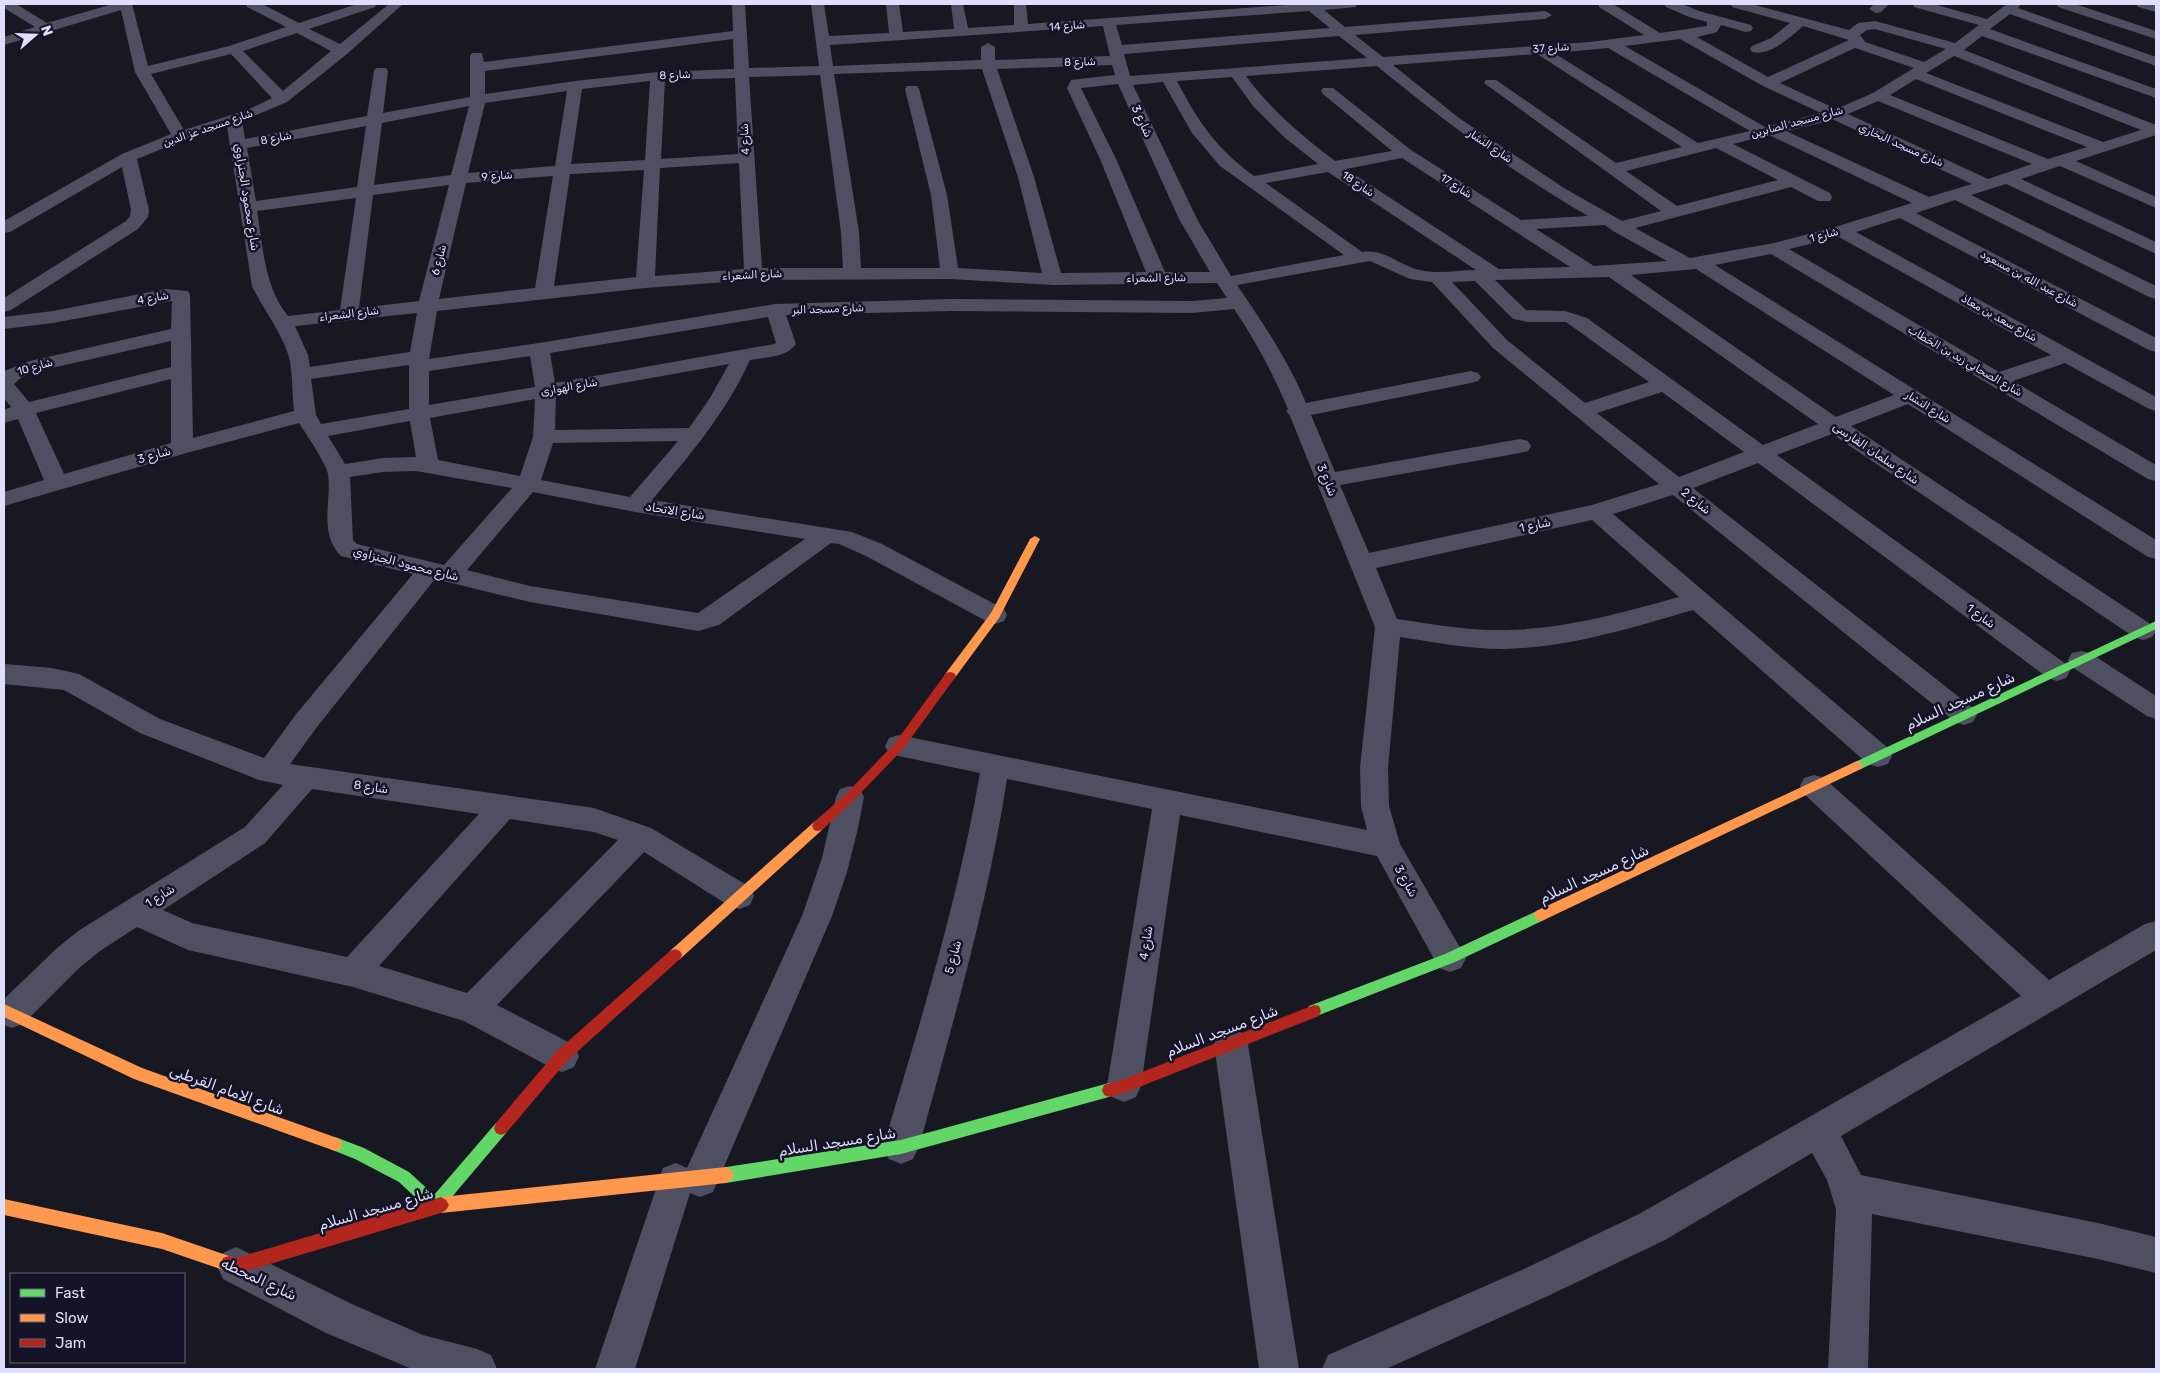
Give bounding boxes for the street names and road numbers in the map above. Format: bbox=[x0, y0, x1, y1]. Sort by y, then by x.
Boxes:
street label: شارع 14 bbox=[1049, 18, 1086, 36]
street label: شارع 37 bbox=[1532, 40, 1570, 58]
street label: شارع 8 bbox=[1064, 55, 1096, 71]
street label: شارع 8 bbox=[659, 68, 691, 84]
street label: شارع 3 bbox=[1127, 103, 1156, 140]
street label: شارع مسجد الصابرين bbox=[1749, 103, 1845, 142]
street label: شارع مسجد عز الدين bbox=[161, 106, 255, 151]
street label: شارع مسجد البخاري bbox=[1856, 120, 1945, 171]
street label: شارع 4 bbox=[738, 123, 754, 155]
street label: شارع النشار bbox=[1463, 126, 1515, 167]
street label: شارع 8 bbox=[259, 129, 293, 149]
street label: شارع محمود الجنزاوي bbox=[230, 142, 262, 252]
street label: شارع 9 bbox=[481, 168, 513, 186]
street label: شارع 18 bbox=[1338, 168, 1377, 201]
street label: شارع 17 bbox=[1437, 171, 1474, 203]
street label: شارع 1 bbox=[1808, 225, 1840, 247]
street label: شارع 6 bbox=[429, 243, 451, 277]
street label: شارع عبد الله بن مسعود bbox=[1977, 248, 2080, 312]
street label: شارع الشعراء bbox=[722, 267, 783, 285]
street label: شارع الشعراء bbox=[1126, 271, 1186, 287]
street label: شارع 4 bbox=[136, 289, 170, 309]
street label: شارع سعد بن معاذ bbox=[1958, 292, 2039, 346]
street label: شارع مسجد البر bbox=[791, 301, 864, 319]
street label: شارع الشعراء bbox=[318, 304, 380, 326]
street label: شارع الصحابي زيد بن الخطاب bbox=[1904, 323, 2025, 401]
street label: شارع 10 bbox=[16, 356, 55, 380]
street label: شارع الهوارى bbox=[540, 376, 599, 400]
street label: شارع النشار bbox=[1901, 387, 1953, 428]
street label: شارع سلمان الفارسى bbox=[1829, 419, 1922, 489]
street label: شارع 3 bbox=[136, 444, 173, 468]
street label: شارع 3 bbox=[1312, 462, 1340, 499]
street label: شارع 2 bbox=[1677, 485, 1714, 519]
street label: شارع الاتحاد bbox=[644, 499, 706, 525]
street label: شارع 1 bbox=[1518, 515, 1553, 537]
street label: شارع محمود الجنزاوي bbox=[351, 544, 460, 586]
street label: شارع 1 bbox=[1963, 601, 1998, 633]
street label: شارع مسجد السلام bbox=[1902, 668, 2018, 736]
street label: شارع 8 bbox=[353, 778, 389, 798]
street label: شارع مسجد السلام bbox=[1536, 841, 1652, 909]
street label: شارع 3 bbox=[1390, 863, 1420, 900]
street label: شارع 1 bbox=[143, 882, 178, 912]
street label: شارع 4 bbox=[1136, 925, 1158, 961]
street label: شارع 5 bbox=[942, 939, 966, 976]
street label: شارع مسجد السلام bbox=[1163, 1001, 1281, 1063]
street label: شارع الامام القرطبى bbox=[167, 1061, 287, 1121]
street label: شارع مسجد السلام bbox=[777, 1124, 897, 1162]
street label: شارع مسجد السلام bbox=[316, 1184, 436, 1236]
street label: شارع المحطه bbox=[218, 1254, 300, 1306]

